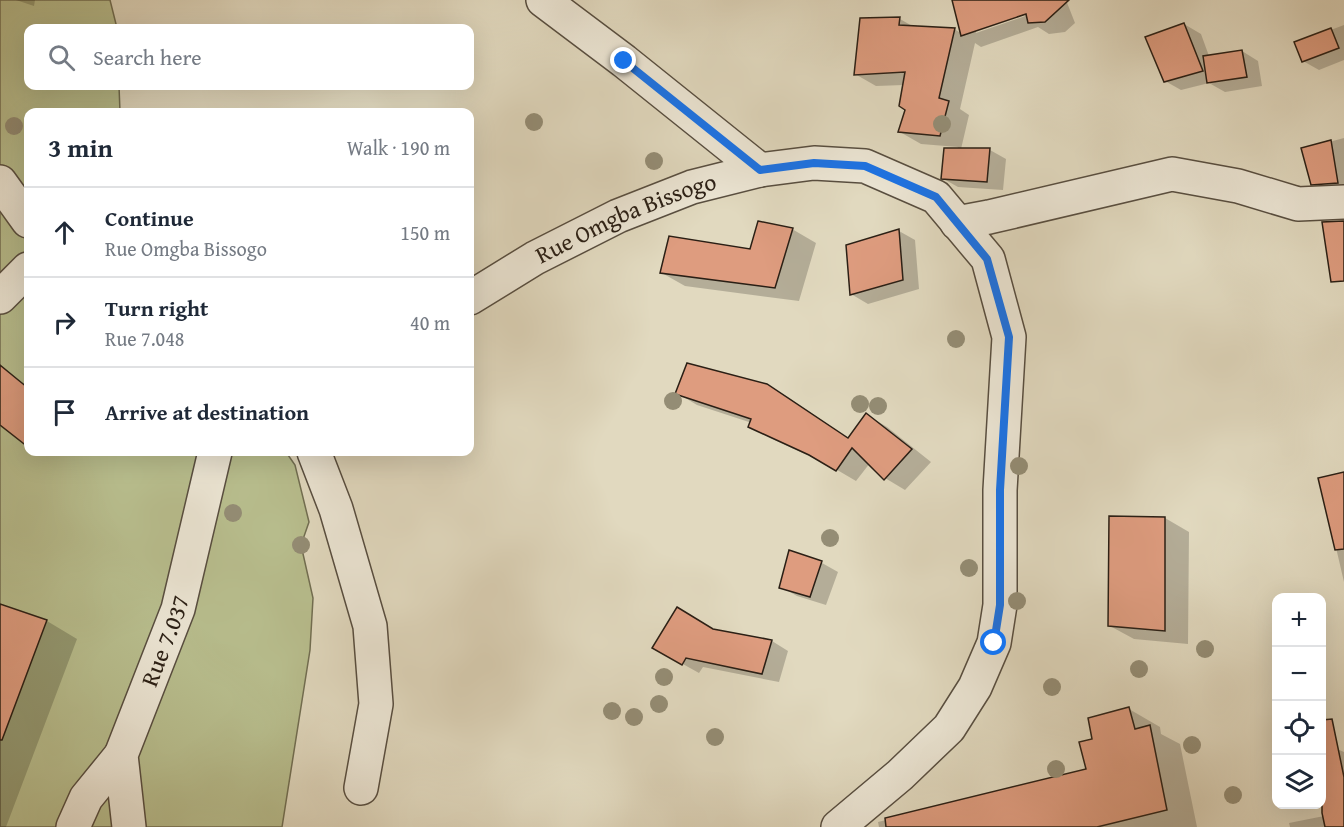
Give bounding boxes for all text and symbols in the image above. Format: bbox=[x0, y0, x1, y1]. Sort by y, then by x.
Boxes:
search box bbox=[24, 24, 474, 90]
icon: search bbox=[45, 41, 78, 74]
text: Search here bbox=[93, 41, 202, 73]
route end bbox=[610, 47, 636, 73]
text: 3 min bbox=[48, 128, 113, 167]
text: Walk · 190 m bbox=[347, 133, 450, 162]
street label: Rue Omgba Bissogo bbox=[529, 164, 720, 272]
text: Continue bbox=[105, 202, 194, 234]
icon: ahead bbox=[48, 216, 81, 249]
text: 150 m bbox=[400, 218, 450, 247]
text: Rue Omgba Bissogo bbox=[105, 234, 267, 263]
text: Turn right bbox=[105, 292, 208, 324]
icon: right bbox=[48, 306, 81, 339]
text: 40 m bbox=[410, 308, 450, 337]
text: Rue 7.048 bbox=[105, 324, 185, 353]
icon: arrive bbox=[48, 396, 81, 429]
text: Arrive at destination bbox=[105, 396, 309, 428]
street label: Rue 7.037 bbox=[131, 592, 198, 691]
map controls bbox=[1272, 593, 1326, 809]
button: + bbox=[1272, 593, 1326, 647]
route start bbox=[980, 629, 1006, 655]
button: − bbox=[1272, 647, 1326, 701]
button: locate bbox=[1272, 701, 1326, 755]
button: layers bbox=[1272, 755, 1326, 809]

